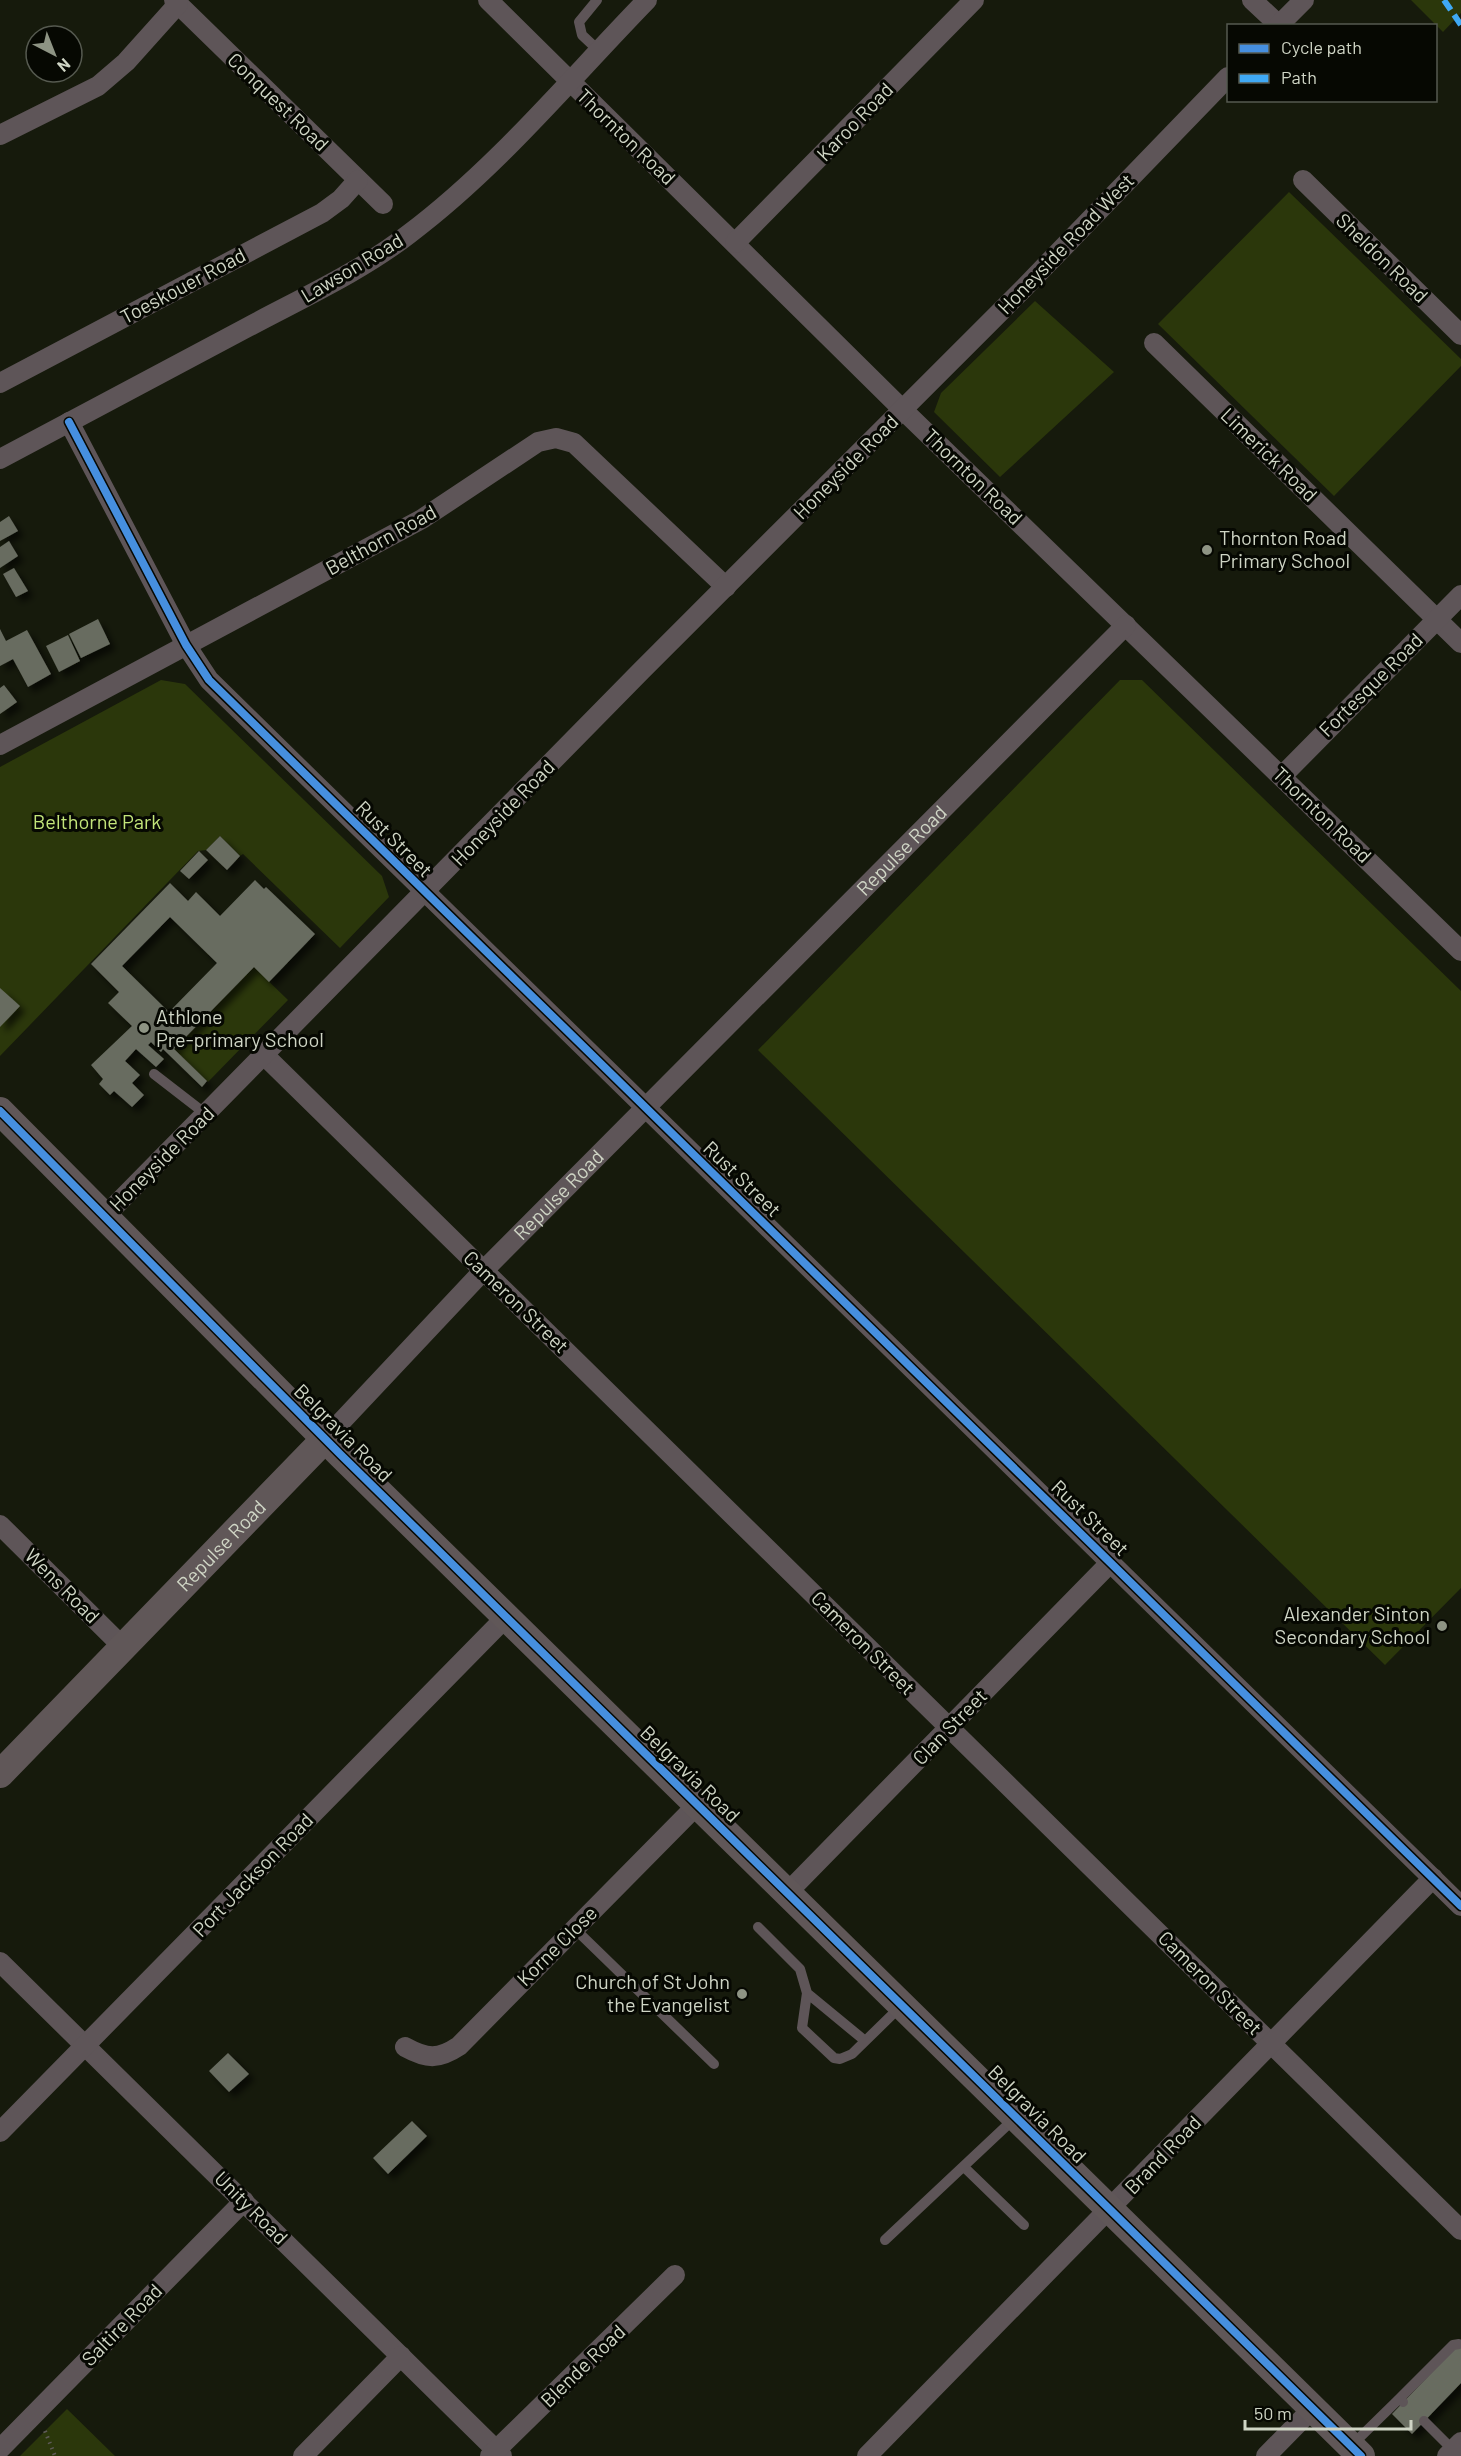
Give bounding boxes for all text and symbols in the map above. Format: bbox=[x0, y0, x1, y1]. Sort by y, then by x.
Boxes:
north arrow bbox=[24, 24, 84, 84]
legend bbox=[1227, 24, 1437, 102]
text: Cycle path bbox=[1281, 36, 1362, 58]
street label: Conquest Road bbox=[223, 47, 334, 155]
text: N bbox=[54, 55, 75, 76]
text: Path bbox=[1281, 66, 1317, 88]
street label: Karoo Road bbox=[811, 77, 898, 165]
street label: Thornton Road bbox=[572, 83, 681, 189]
street label: Honeyside Road West bbox=[992, 168, 1139, 319]
street label: Sheldon Road bbox=[1332, 208, 1434, 307]
street label: Lawson Road bbox=[296, 227, 407, 307]
street label: Toeskouer Road bbox=[116, 242, 249, 328]
street label: Limerick Road bbox=[1217, 402, 1323, 506]
street label: Honeyside Road bbox=[788, 409, 903, 524]
street label: Thornton Road bbox=[919, 423, 1028, 529]
street label: Belthorn Road bbox=[321, 499, 440, 579]
place label: Thornton Road Primary School bbox=[1219, 525, 1350, 572]
marker: Thornton Road Primary School bbox=[1200, 543, 1214, 557]
street label: Fortesque Road bbox=[1313, 627, 1427, 741]
street label: Honeyside Road bbox=[446, 754, 559, 870]
street label: Thornton Road bbox=[1268, 761, 1377, 867]
street label: Rust Street bbox=[351, 795, 438, 882]
street label: Repulse Road bbox=[851, 800, 951, 900]
park label: Belthorne Park bbox=[33, 809, 161, 833]
place label: Athlone Pre-primary School bbox=[156, 1004, 324, 1051]
marker: Athlone Pre-primary School bbox=[137, 1021, 151, 1035]
street label: Honeyside Road bbox=[104, 1101, 219, 1216]
street label: Rust Street bbox=[699, 1135, 786, 1221]
street label: Repulse Road bbox=[508, 1144, 608, 1244]
street label: Cameron Street bbox=[459, 1245, 574, 1357]
street label: Belgravia Road bbox=[290, 1378, 398, 1486]
street label: Rust Street bbox=[1047, 1474, 1134, 1560]
street label: Repulse Road bbox=[171, 1494, 270, 1596]
street label: Wens Road bbox=[20, 1543, 105, 1628]
street label: Cameron Street bbox=[807, 1585, 921, 1699]
place label: Alexander Sinton Secondary School bbox=[1274, 1601, 1430, 1648]
marker: Alexander Sinton Secondary School bbox=[1435, 1619, 1449, 1633]
street label: Clan Street bbox=[907, 1683, 991, 1769]
street label: Belgravia Road bbox=[636, 1720, 745, 1827]
street label: Port Jackson Road bbox=[187, 1807, 317, 1941]
street label: Korne Close bbox=[511, 1900, 601, 1990]
street label: Cameron Street bbox=[1154, 1925, 1268, 2039]
place label: Church of St John the Evangelist bbox=[575, 1969, 730, 2016]
marker: Church of St John the Evangelist bbox=[735, 1987, 749, 2001]
street label: Belgravia Road bbox=[984, 2059, 1092, 2167]
street label: Brand Road bbox=[1119, 2110, 1206, 2199]
street label: Unity Road bbox=[210, 2166, 293, 2249]
street label: Saltire Road bbox=[76, 2278, 166, 2370]
street label: Blende Road bbox=[535, 2319, 630, 2412]
scale bar bbox=[1245, 2393, 1412, 2431]
text: 50 m bbox=[1254, 2402, 1292, 2424]

